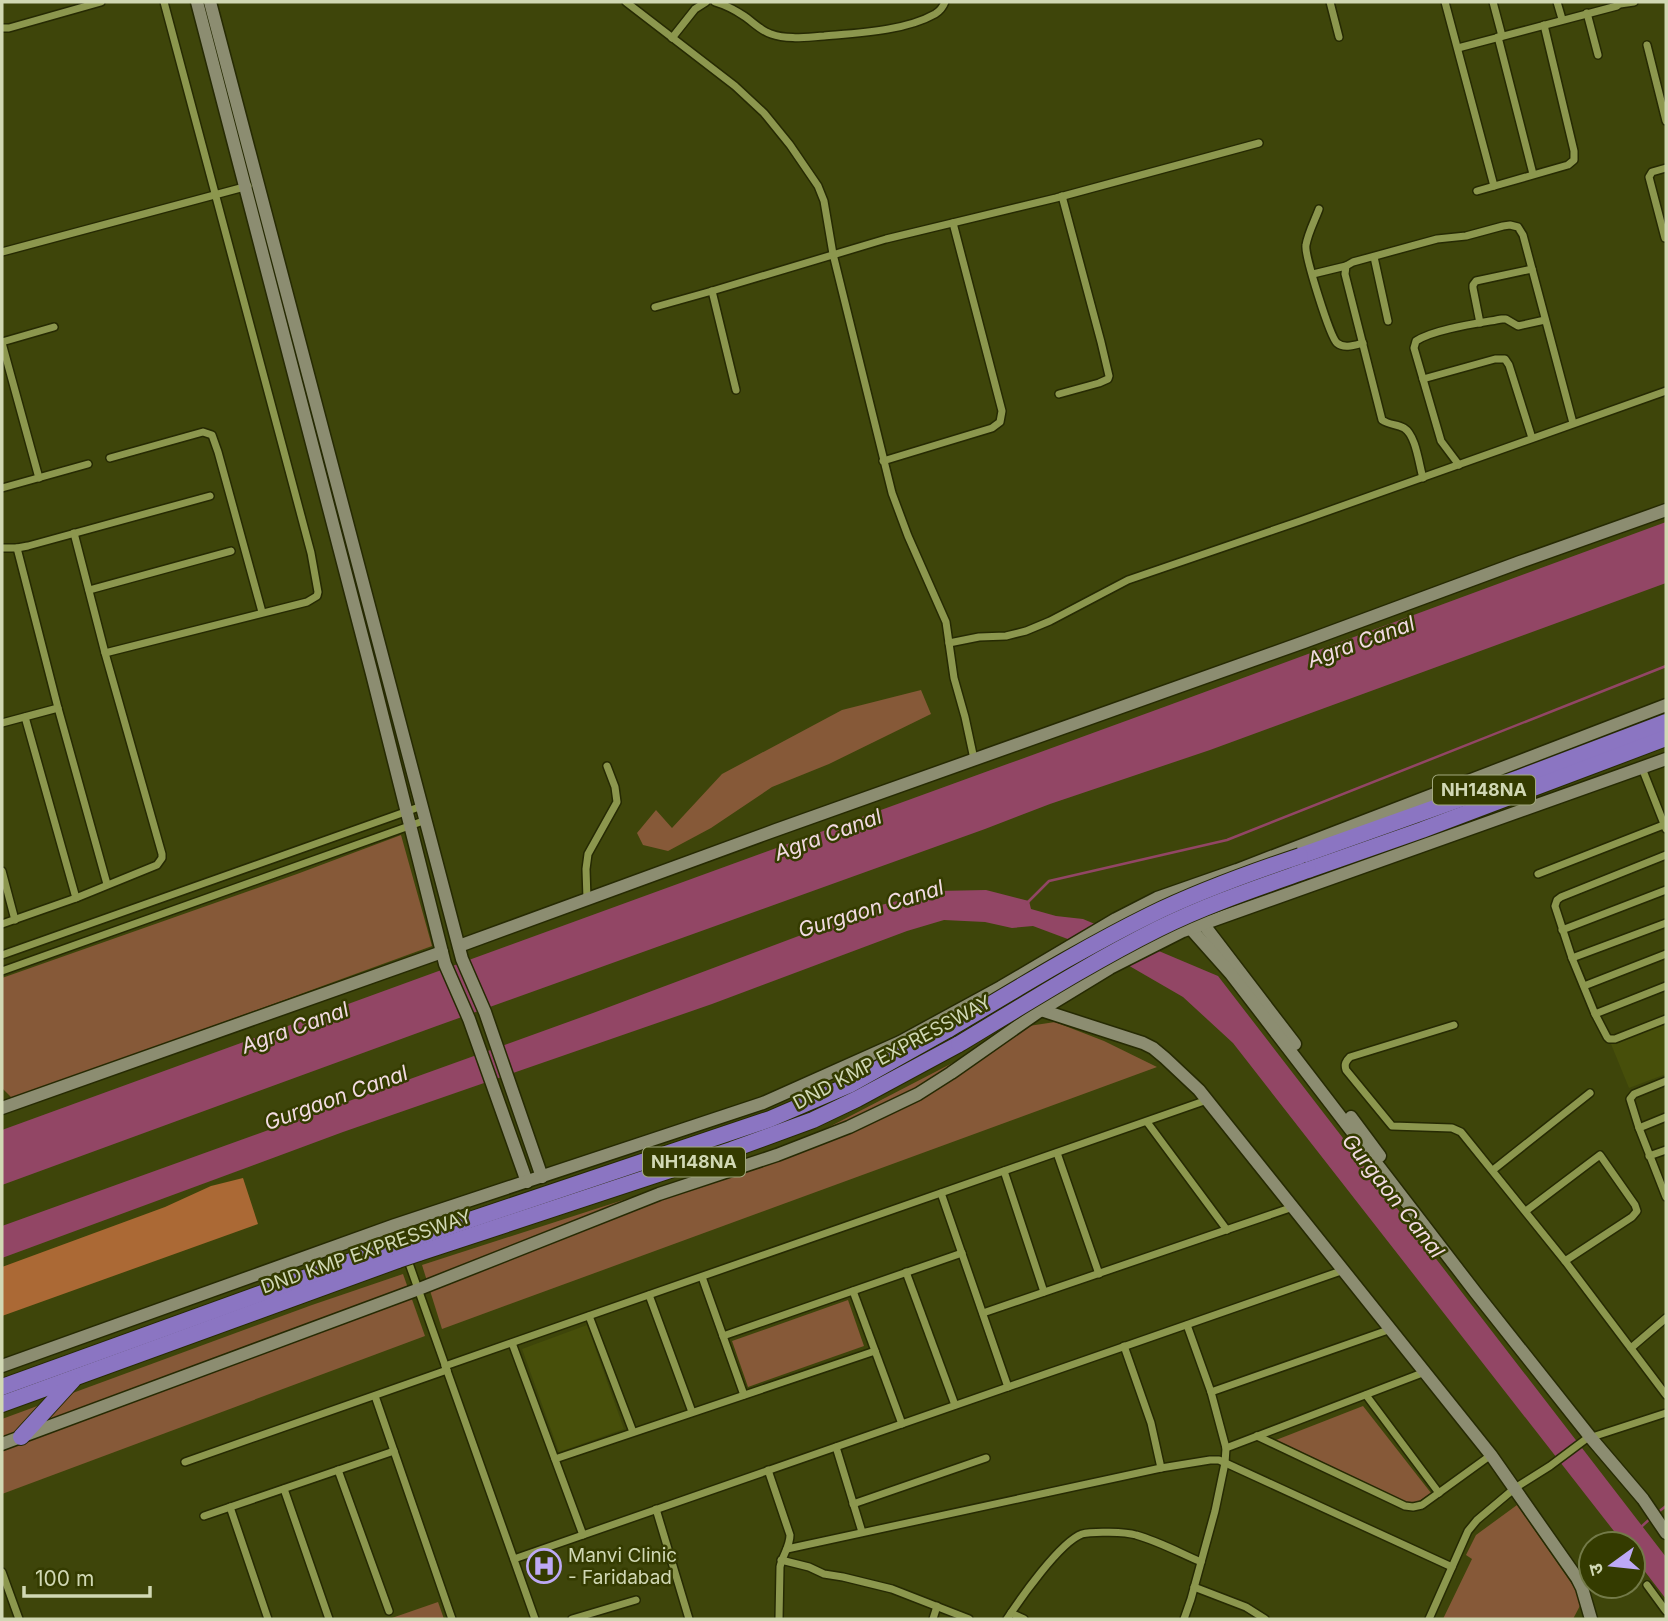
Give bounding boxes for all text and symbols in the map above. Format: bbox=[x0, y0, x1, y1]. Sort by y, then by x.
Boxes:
water label: Agra Canal bbox=[1303, 610, 1419, 673]
road number: NH148NA bbox=[1433, 776, 1535, 804]
water label: Agra Canal bbox=[770, 803, 886, 866]
water label: Gurgaon Canal bbox=[795, 874, 948, 943]
street label: DND KMP EXPRESSWAY bbox=[789, 990, 995, 1115]
water label: Agra Canal bbox=[237, 996, 353, 1059]
water label: Gurgaon Canal bbox=[261, 1060, 412, 1135]
water label: Gurgaon Canal bbox=[1337, 1129, 1450, 1264]
road number: NH148NA bbox=[643, 1148, 745, 1176]
street label: DND KMP EXPRESSWAY bbox=[258, 1205, 475, 1298]
north arrow bbox=[1577, 1530, 1647, 1600]
place label: Manvi Clinic - Faridabad bbox=[568, 1544, 677, 1589]
hospital icon: Manvi Clinic - Faridabad bbox=[525, 1547, 563, 1585]
scale bar bbox=[24, 1554, 150, 1598]
text: उ bbox=[1583, 1560, 1609, 1578]
text: 100 m bbox=[35, 1566, 94, 1591]

